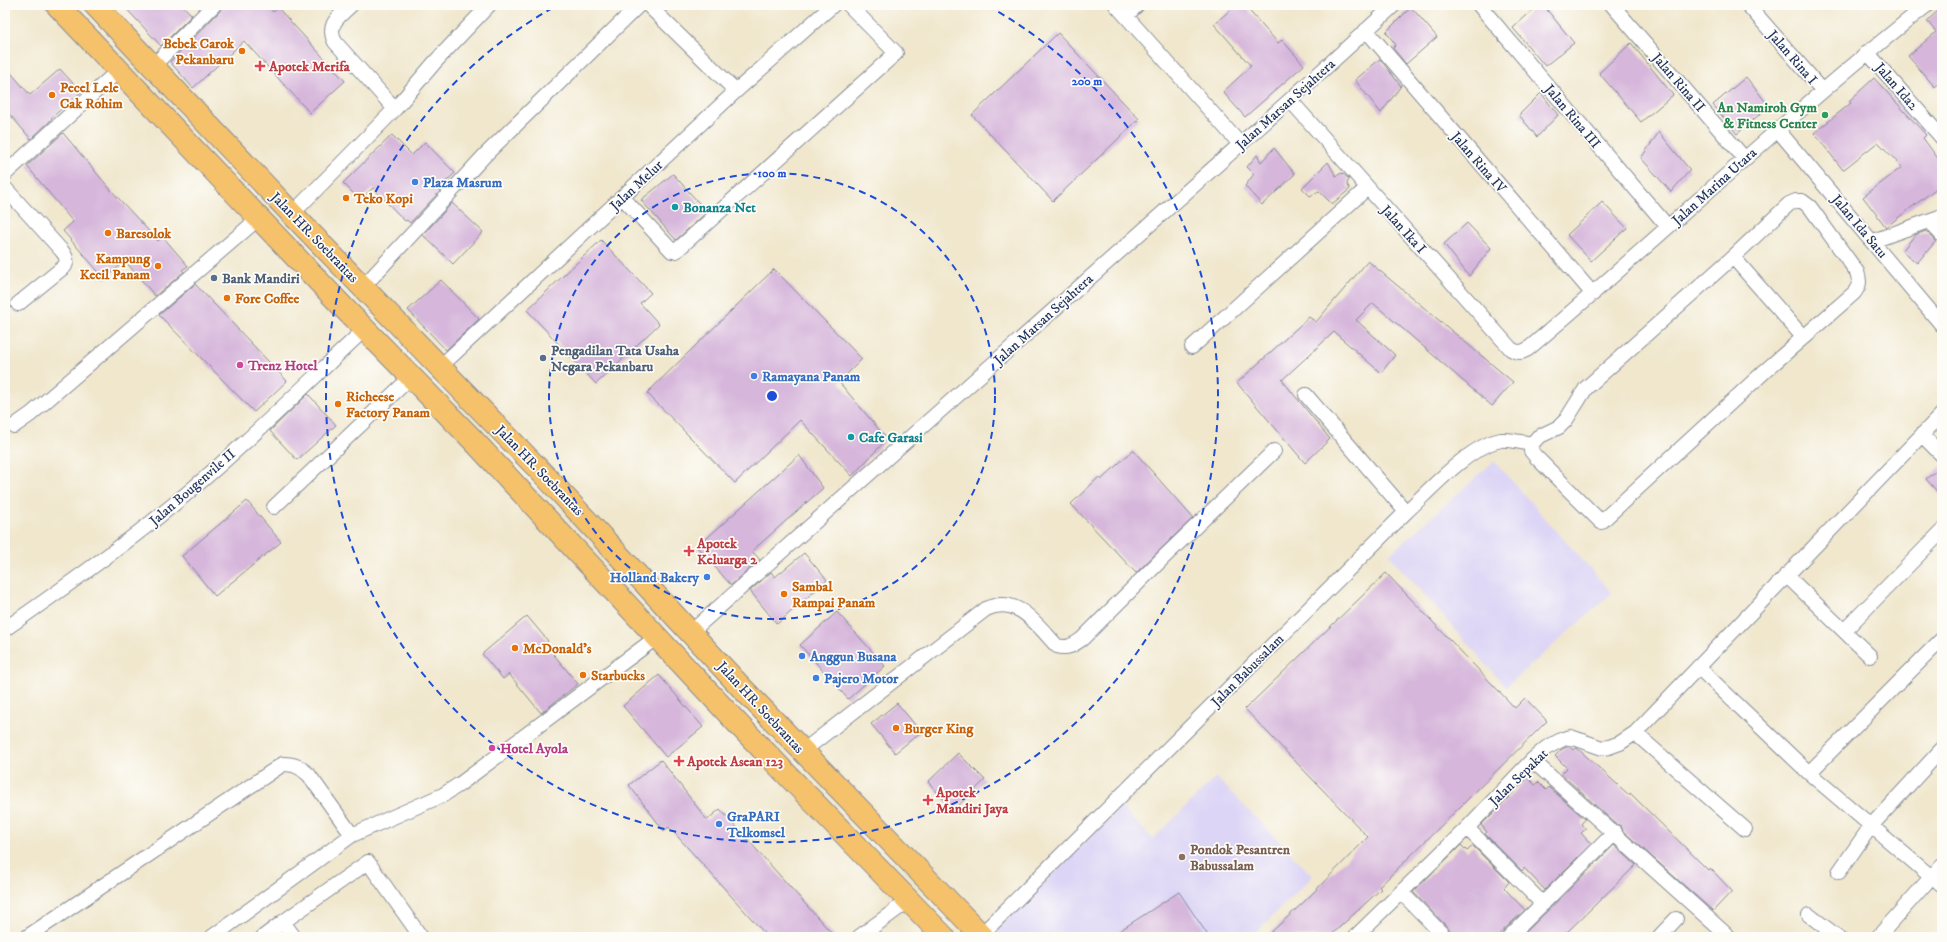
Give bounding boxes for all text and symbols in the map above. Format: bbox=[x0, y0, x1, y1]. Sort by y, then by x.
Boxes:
street label: Jalan Rina I bbox=[1762, 25, 1821, 89]
place label: Bebek Carok Pekanbaru bbox=[163, 35, 235, 69]
marker: Bebek Carok Pekanbaru bbox=[237, 46, 247, 56]
street label: Jalan Rina II bbox=[1646, 48, 1709, 116]
street label: Jalan Marsan Sejahtera bbox=[1231, 55, 1339, 156]
place label: Apotek Merifa bbox=[268, 58, 351, 76]
street label: Jalan Ida2 bbox=[1869, 58, 1922, 114]
marker: Apotek Merifa bbox=[254, 60, 266, 72]
text: 200 m bbox=[1072, 74, 1102, 89]
place label: Pecel Lele Cak Rohim bbox=[60, 79, 123, 113]
street label: Jalan Rina III bbox=[1539, 79, 1604, 153]
marker: Pecel Lele Cak Rohim bbox=[47, 90, 57, 100]
place label: An Namiroh Gym & Fitness Center bbox=[1716, 99, 1818, 133]
marker: An Namiroh Gym & Fitness Center bbox=[1820, 110, 1830, 120]
street label: Jalan Rina IV bbox=[1445, 127, 1511, 198]
street label: Jalan Marina Utara bbox=[1667, 144, 1761, 231]
street label: Jalan Melur bbox=[605, 156, 668, 216]
text: 100 m bbox=[758, 166, 786, 181]
place label: Plaza Masrum bbox=[423, 174, 503, 192]
marker: Plaza Masrum bbox=[410, 177, 420, 187]
street label: Jalan HR. Soebrantas bbox=[265, 187, 362, 287]
place label: Teko Kopi bbox=[353, 190, 413, 208]
street label: Jalan Ida Satu bbox=[1826, 190, 1891, 262]
marker: Teko Kopi bbox=[341, 193, 351, 203]
place label: Bonanza Net bbox=[683, 199, 756, 217]
street label: Jalan Ika I bbox=[1375, 200, 1430, 258]
marker: Bonanza Net bbox=[670, 202, 680, 212]
place label: Baresolok bbox=[116, 225, 172, 243]
marker: Baresolok bbox=[103, 228, 113, 238]
place label: Kampung Kecil Panam bbox=[80, 250, 151, 284]
marker: Kampung Kecil Panam bbox=[153, 261, 163, 271]
place label: Bank Mandiri bbox=[222, 270, 300, 288]
street label: Jalan Marsan Sejahtera bbox=[989, 270, 1097, 371]
marker: Bank Mandiri bbox=[209, 273, 219, 283]
place label: Fore Coffee bbox=[235, 290, 300, 308]
marker: Fore Coffee bbox=[222, 293, 232, 303]
place label: Pengadilan Tata Usaha Negara Pekanbaru bbox=[551, 342, 680, 376]
marker: Pengadilan Tata Usaha Negara Pekanbaru bbox=[538, 353, 548, 363]
place label: Trenz Hotel bbox=[247, 357, 318, 375]
marker: Trenz Hotel bbox=[235, 360, 245, 370]
place label: Ramayana Panam bbox=[762, 368, 861, 386]
marker: Ramayana Panam bbox=[749, 371, 759, 381]
place label: Richeese Factory Panam bbox=[346, 388, 431, 422]
centre of rings bbox=[765, 389, 779, 403]
marker: Richeese Factory Panam bbox=[333, 399, 343, 409]
street label: Jalan HR. Soebrantas bbox=[490, 420, 587, 520]
place label: Cafe Garasi bbox=[859, 429, 923, 447]
marker: Cafe Garasi bbox=[846, 432, 856, 442]
street label: Jalan Bougenvile II bbox=[144, 445, 240, 531]
place label: Apotek Keluarga 2 bbox=[696, 535, 758, 569]
marker: Apotek Keluarga 2 bbox=[684, 546, 694, 556]
place label: Holland Bakery bbox=[610, 569, 699, 587]
marker: Holland Bakery bbox=[702, 572, 712, 582]
place label: Sambal Rampai Panam bbox=[792, 578, 876, 612]
marker: Sambal Rampai Panam bbox=[779, 589, 789, 599]
street label: Jalan Babussalam bbox=[1206, 630, 1288, 712]
place label: McDonald's bbox=[523, 640, 592, 658]
marker: McDonald's bbox=[510, 643, 520, 653]
place label: Anggun Busana bbox=[809, 648, 897, 666]
marker: Anggun Busana bbox=[797, 651, 807, 661]
street label: Jalan HR. Soebrantas bbox=[712, 657, 808, 758]
place label: Starbucks bbox=[591, 667, 645, 685]
marker: Starbucks bbox=[578, 670, 588, 680]
place label: Pajero Motor bbox=[824, 670, 899, 688]
marker: Pajero Motor bbox=[811, 673, 821, 683]
place label: Burger King bbox=[904, 720, 974, 738]
marker: Burger King bbox=[891, 723, 901, 733]
place label: Hotel Ayola bbox=[500, 740, 569, 758]
marker: Hotel Ayola bbox=[487, 743, 497, 753]
street label: Jalan Sepakat bbox=[1484, 745, 1552, 812]
place label: Apotek Asean 123 bbox=[686, 753, 783, 771]
marker: Apotek Asean 123 bbox=[674, 756, 684, 766]
place label: Apotek Mandiri Jaya bbox=[935, 784, 1009, 818]
marker: Apotek Mandiri Jaya bbox=[923, 795, 933, 805]
place label: GraPARI Telkomsel bbox=[726, 808, 786, 842]
marker: GraPARI Telkomsel bbox=[714, 819, 724, 829]
place label: Pondok Pesantren Babussalam bbox=[1190, 841, 1291, 875]
marker: Pondok Pesantren Babussalam bbox=[1177, 852, 1187, 862]

